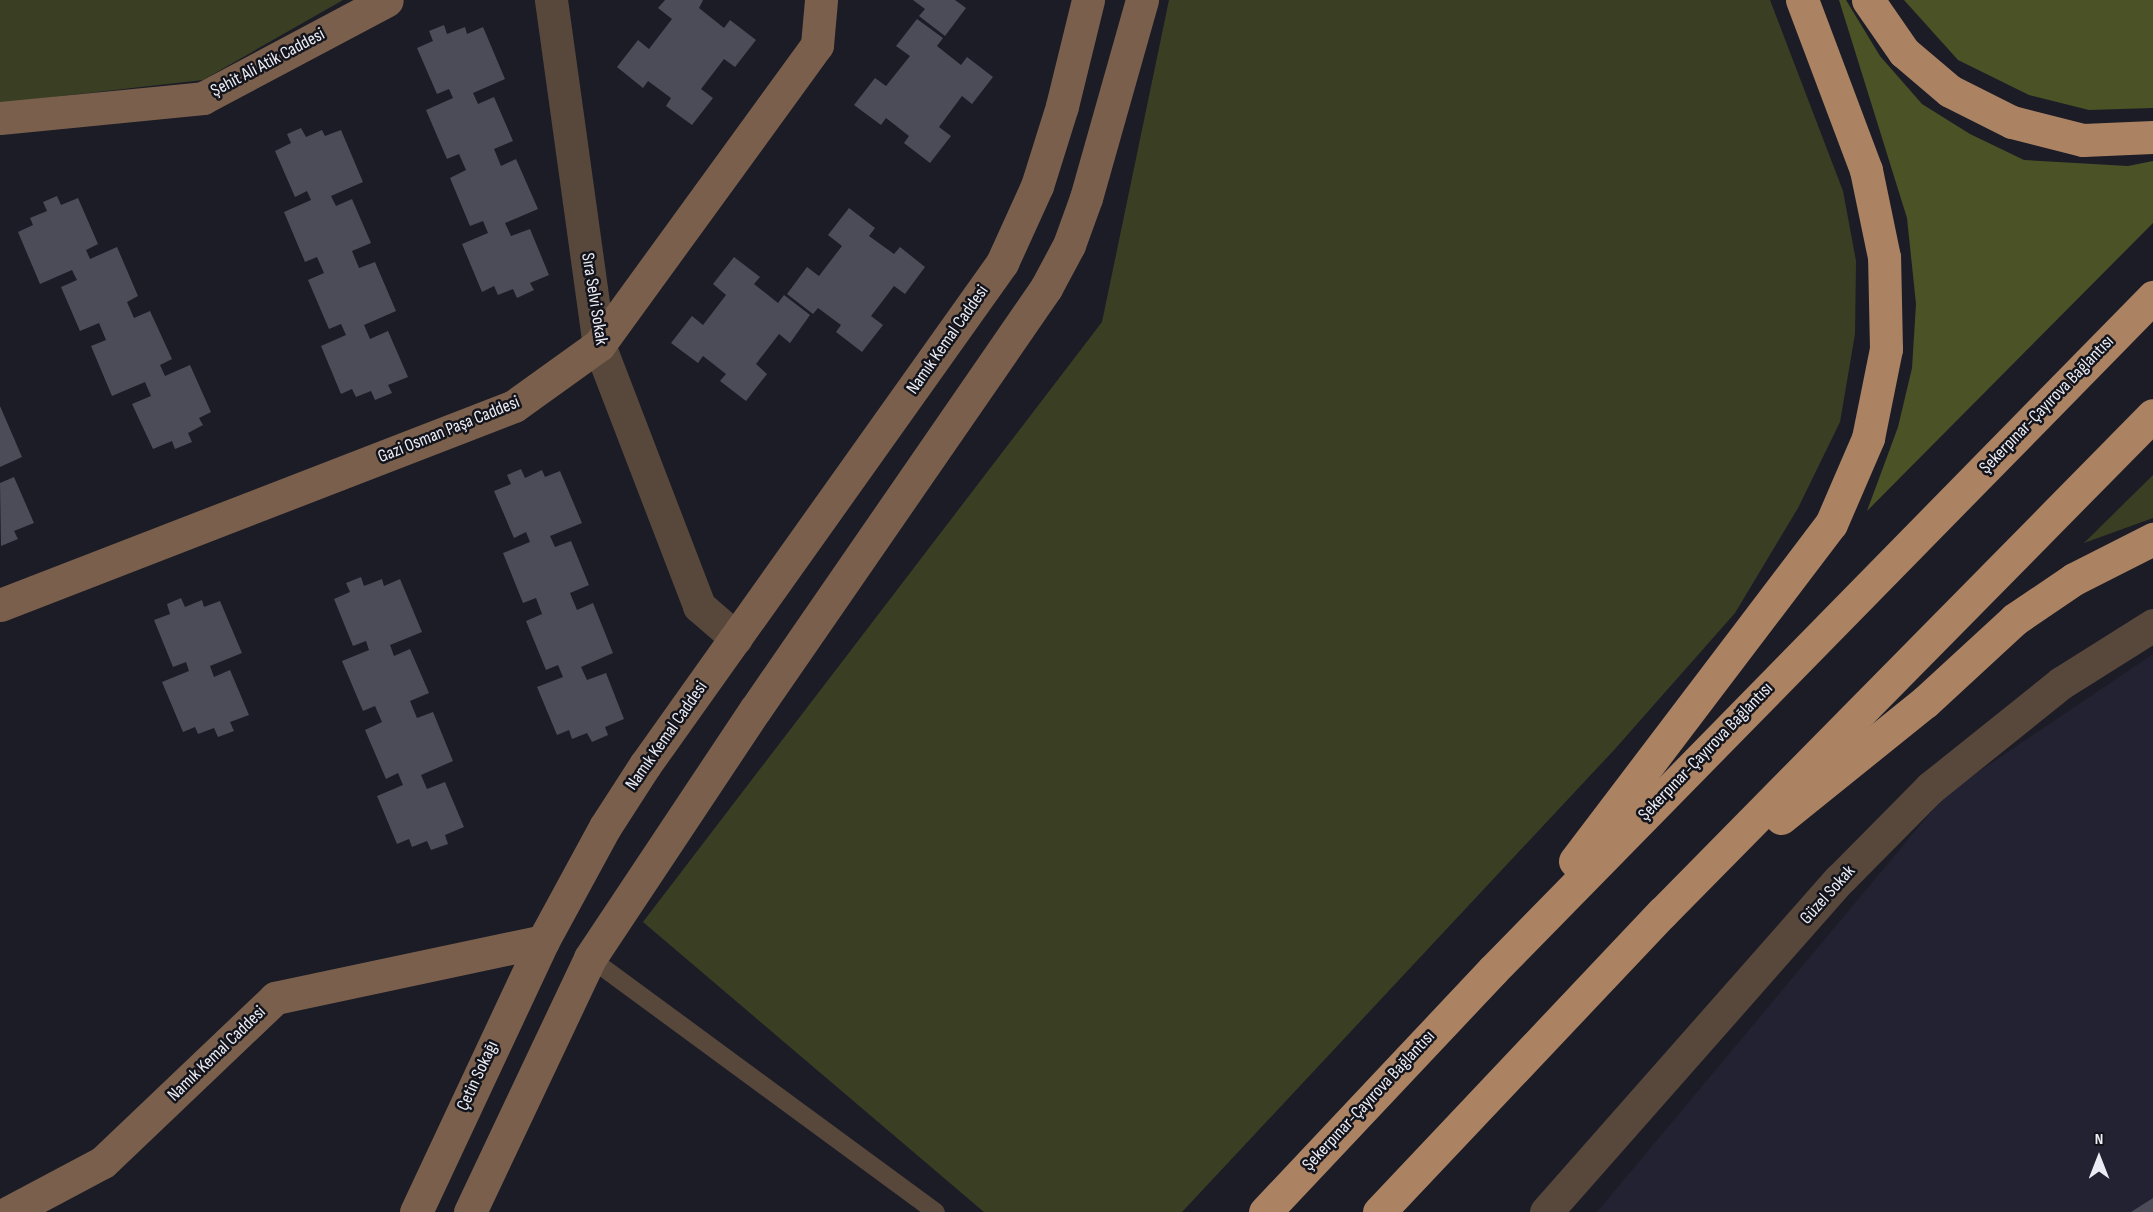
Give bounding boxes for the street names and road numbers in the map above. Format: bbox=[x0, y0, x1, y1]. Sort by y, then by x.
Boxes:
street label: Şehit Ali Atik Caddesi bbox=[207, 24, 329, 102]
street label: Sıra Selvi Sokak bbox=[576, 251, 612, 347]
street label: Namık Kemal Caddesi bbox=[902, 281, 994, 399]
street label: Şekerpınar-Çayırova Bağlantısı bbox=[1975, 331, 2119, 479]
street label: Gazi Osman Paşa Caddesi bbox=[375, 392, 523, 468]
street label: Namık Kemal Caddesi bbox=[621, 677, 713, 795]
street label: Şekerpınar-Çayırova Bağlantısı bbox=[1634, 678, 1778, 826]
street label: Güzel Sokak bbox=[1796, 861, 1860, 929]
street label: Namık Kemal Caddesi bbox=[163, 1002, 271, 1106]
street label: Şekerpınar-Çayırova Bağlantısı bbox=[1298, 1026, 1440, 1176]
street label: Çetin Sokağı bbox=[452, 1038, 504, 1114]

